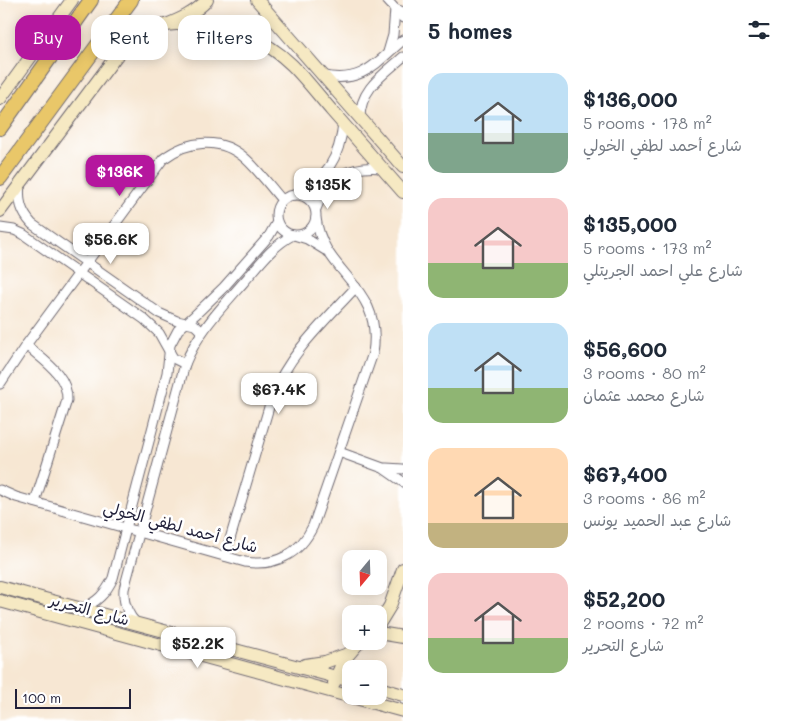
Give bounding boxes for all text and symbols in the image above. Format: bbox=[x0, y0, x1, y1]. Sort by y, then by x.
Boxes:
chip: Buy bbox=[15, 15, 81, 60]
chip: Rent bbox=[91, 15, 168, 60]
chip: Filters bbox=[178, 15, 271, 60]
icon: filters bbox=[745, 16, 773, 44]
text: 5 homes bbox=[428, 17, 513, 44]
text: $136,000 bbox=[583, 85, 678, 112]
icon: home bbox=[468, 93, 528, 153]
text: 5 rooms · 178 m² bbox=[583, 112, 712, 133]
text: شارع أحمد لطفي الخولي bbox=[583, 134, 742, 155]
pin: $136K bbox=[85, 154, 155, 197]
text: $136K bbox=[97, 160, 143, 181]
pin: $135K bbox=[293, 168, 363, 210]
text: $135K bbox=[305, 173, 351, 194]
text: $135,000 bbox=[583, 210, 677, 237]
icon: home bbox=[468, 218, 528, 278]
pin: $56.6K bbox=[70, 222, 152, 265]
text: $56.6K bbox=[84, 228, 138, 249]
text: 5 rooms · 173 m² bbox=[583, 237, 712, 258]
text: شارع علي احمد الجريتلي bbox=[583, 259, 743, 280]
text: $56,600 bbox=[583, 335, 667, 362]
icon: home bbox=[468, 343, 528, 403]
text: 3 rooms · 80 m² bbox=[583, 362, 706, 383]
pin: $67.4K bbox=[238, 372, 320, 415]
text: $67.4K bbox=[252, 378, 306, 399]
text: شارع محمد عثمان bbox=[583, 384, 705, 405]
text: $67,400 bbox=[583, 460, 667, 487]
icon: home bbox=[468, 468, 528, 528]
text: 3 rooms · 86 m² bbox=[583, 487, 706, 508]
street label: شارع أحمد لطفي الخولي bbox=[100, 495, 260, 562]
text: شارع عبد الحميد يونس bbox=[583, 509, 731, 530]
north arrow bbox=[342, 550, 388, 595]
map controls bbox=[342, 550, 387, 705]
text: $52,200 bbox=[583, 585, 665, 612]
street label: شارع التحرير bbox=[46, 588, 132, 632]
icon: home bbox=[468, 593, 528, 653]
button: + bbox=[342, 605, 387, 650]
text: 2 rooms · 72 m² bbox=[583, 612, 704, 633]
pin: $52.2K bbox=[157, 626, 239, 669]
text: $52.2K bbox=[172, 632, 224, 653]
text: شارع التحرير bbox=[583, 634, 664, 655]
button: − bbox=[342, 660, 387, 705]
scale bar bbox=[15, 686, 131, 709]
text: 100 m bbox=[22, 688, 61, 707]

